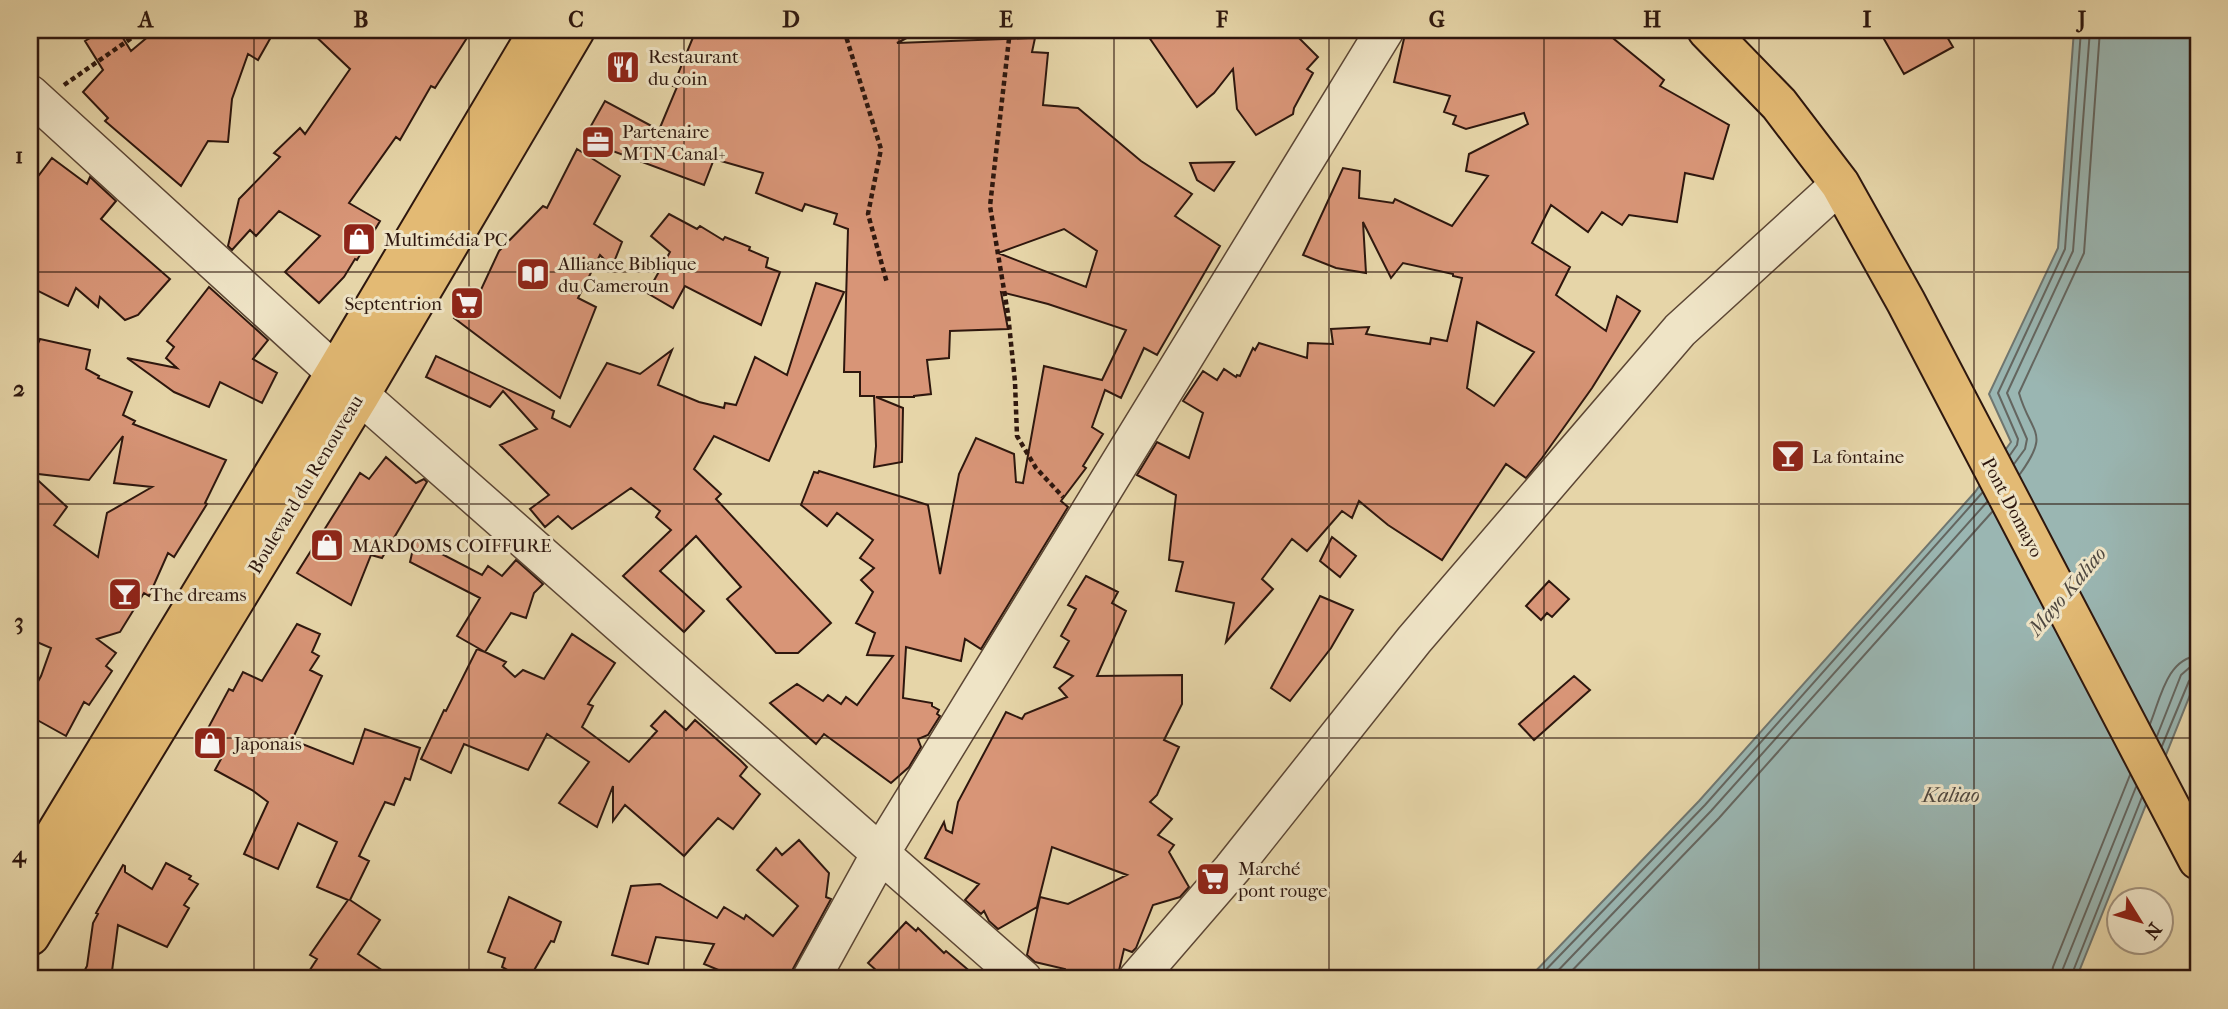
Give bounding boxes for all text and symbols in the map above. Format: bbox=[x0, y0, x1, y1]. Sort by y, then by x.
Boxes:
text: A bbox=[137, 6, 155, 33]
text: B bbox=[354, 6, 369, 33]
text: C bbox=[568, 6, 584, 33]
text: D bbox=[782, 6, 800, 33]
text: E bbox=[999, 6, 1013, 33]
text: F bbox=[1215, 6, 1229, 33]
text: G bbox=[1429, 6, 1445, 33]
text: H bbox=[1643, 6, 1661, 33]
text: I bbox=[1863, 6, 1872, 33]
text: J bbox=[2076, 6, 2087, 33]
place label: Restaurant du coin bbox=[648, 46, 739, 90]
restaurant icon: Restaurant du coin bbox=[604, 48, 642, 86]
place label: Partenaire MTN-Canal+ bbox=[622, 121, 726, 165]
office icon: Partenaire MTN-Canal+ bbox=[579, 123, 617, 161]
text: 1 bbox=[15, 142, 23, 169]
shop icon: Multimédia PC bbox=[340, 220, 378, 258]
place label: Multimédia PC bbox=[384, 229, 508, 251]
place label: Alliance Biblique du Cameroun bbox=[557, 253, 696, 297]
library icon: Alliance Biblique du Cameroun bbox=[514, 255, 552, 293]
supermarket icon: Septentrion bbox=[448, 284, 486, 322]
place label: Septentrion bbox=[345, 293, 442, 315]
text: 2 bbox=[13, 375, 25, 402]
street label: Boulevard du Renouveau bbox=[244, 391, 368, 578]
bar icon: La fontaine bbox=[1769, 437, 1807, 475]
place label: La fontaine bbox=[1812, 446, 1904, 468]
street label: Pont Domayo bbox=[1977, 454, 2048, 562]
shop icon: MARDOMS COIFFURE bbox=[308, 526, 346, 564]
place label: MARDOMS COIFFURE bbox=[352, 535, 552, 557]
water label: Mayo Kaliao bbox=[2022, 542, 2111, 642]
bar icon: The dreams bbox=[106, 575, 144, 613]
place label: The dreams bbox=[150, 584, 247, 606]
text: 3 bbox=[14, 608, 24, 635]
shop icon: Japonais bbox=[191, 724, 229, 762]
place label: Japonais bbox=[232, 733, 302, 755]
water label: Kaliao bbox=[1920, 783, 1980, 807]
text: 4 bbox=[11, 841, 27, 868]
place label: Marché pont rouge bbox=[1237, 858, 1327, 902]
supermarket icon: Marché pont rouge bbox=[1194, 860, 1232, 898]
north arrow bbox=[2106, 886, 2176, 956]
text: N bbox=[2139, 918, 2166, 943]

